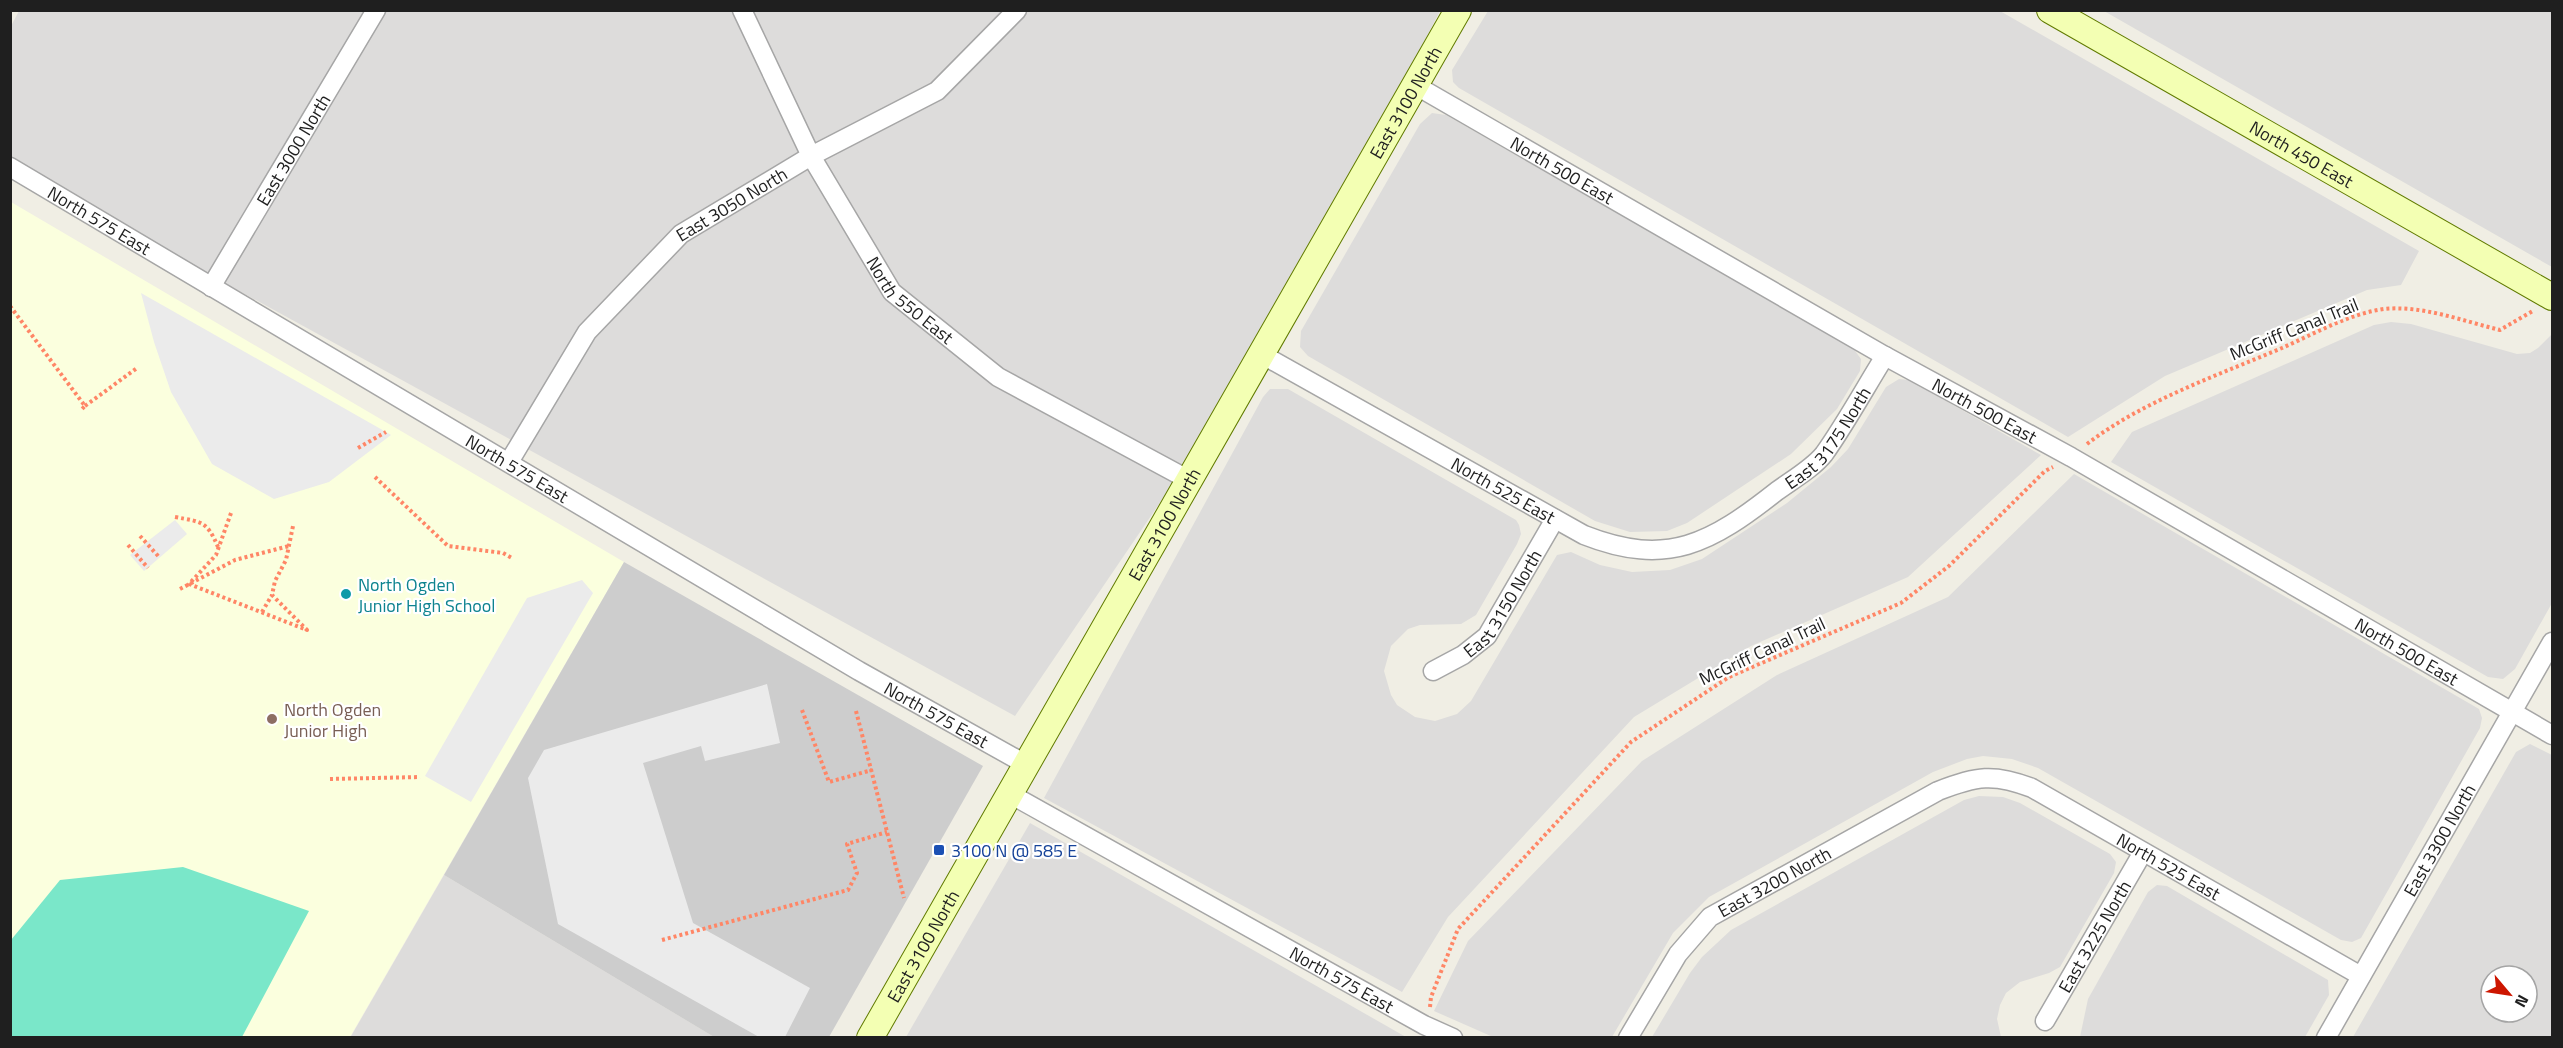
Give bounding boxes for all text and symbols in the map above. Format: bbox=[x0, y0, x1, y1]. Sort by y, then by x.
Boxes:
street label: East 3100 North bbox=[1362, 41, 1448, 164]
street label: East 3000 North bbox=[249, 89, 337, 211]
street label: North 450 East bbox=[2245, 113, 2359, 195]
street label: North 500 East bbox=[1505, 129, 1620, 211]
street label: East 3050 North bbox=[670, 160, 792, 248]
street label: North 575 East bbox=[43, 179, 157, 262]
street label: North 550 East bbox=[860, 251, 960, 351]
street label: McGriff Canal Trail bbox=[2225, 291, 2363, 367]
street label: North 500 East bbox=[1927, 371, 2043, 450]
street label: East 3175 North bbox=[1779, 381, 1877, 495]
street label: North 575 East bbox=[461, 427, 575, 510]
street label: North 525 East bbox=[1446, 450, 1561, 530]
street label: East 3100 North bbox=[1121, 463, 1207, 585]
street label: East 3150 North bbox=[1457, 544, 1548, 664]
place label: North Ogden Junior High School bbox=[358, 571, 495, 619]
marker: North Ogden Junior High School bbox=[339, 587, 353, 601]
street label: McGriff Canal Trail bbox=[1694, 610, 1830, 692]
street label: North 500 East bbox=[2350, 610, 2464, 692]
street label: North 575 East bbox=[879, 674, 994, 755]
place label: North Ogden Junior High bbox=[284, 696, 381, 744]
marker: North Ogden Junior High bbox=[265, 712, 279, 726]
street label: East 3300 North bbox=[2396, 779, 2482, 901]
street label: North 525 East bbox=[2112, 826, 2226, 907]
place label: 3100 N @ 585 E bbox=[951, 837, 1077, 864]
street label: East 3200 North bbox=[1713, 839, 1836, 924]
marker: 3100 N @ 585 E bbox=[932, 843, 946, 857]
street label: East 3225 North bbox=[2051, 875, 2137, 997]
street label: East 3100 North bbox=[880, 885, 966, 1007]
street label: North 575 East bbox=[1285, 939, 1400, 1019]
north arrow bbox=[2479, 964, 2539, 1024]
text: N bbox=[2509, 991, 2535, 1012]

